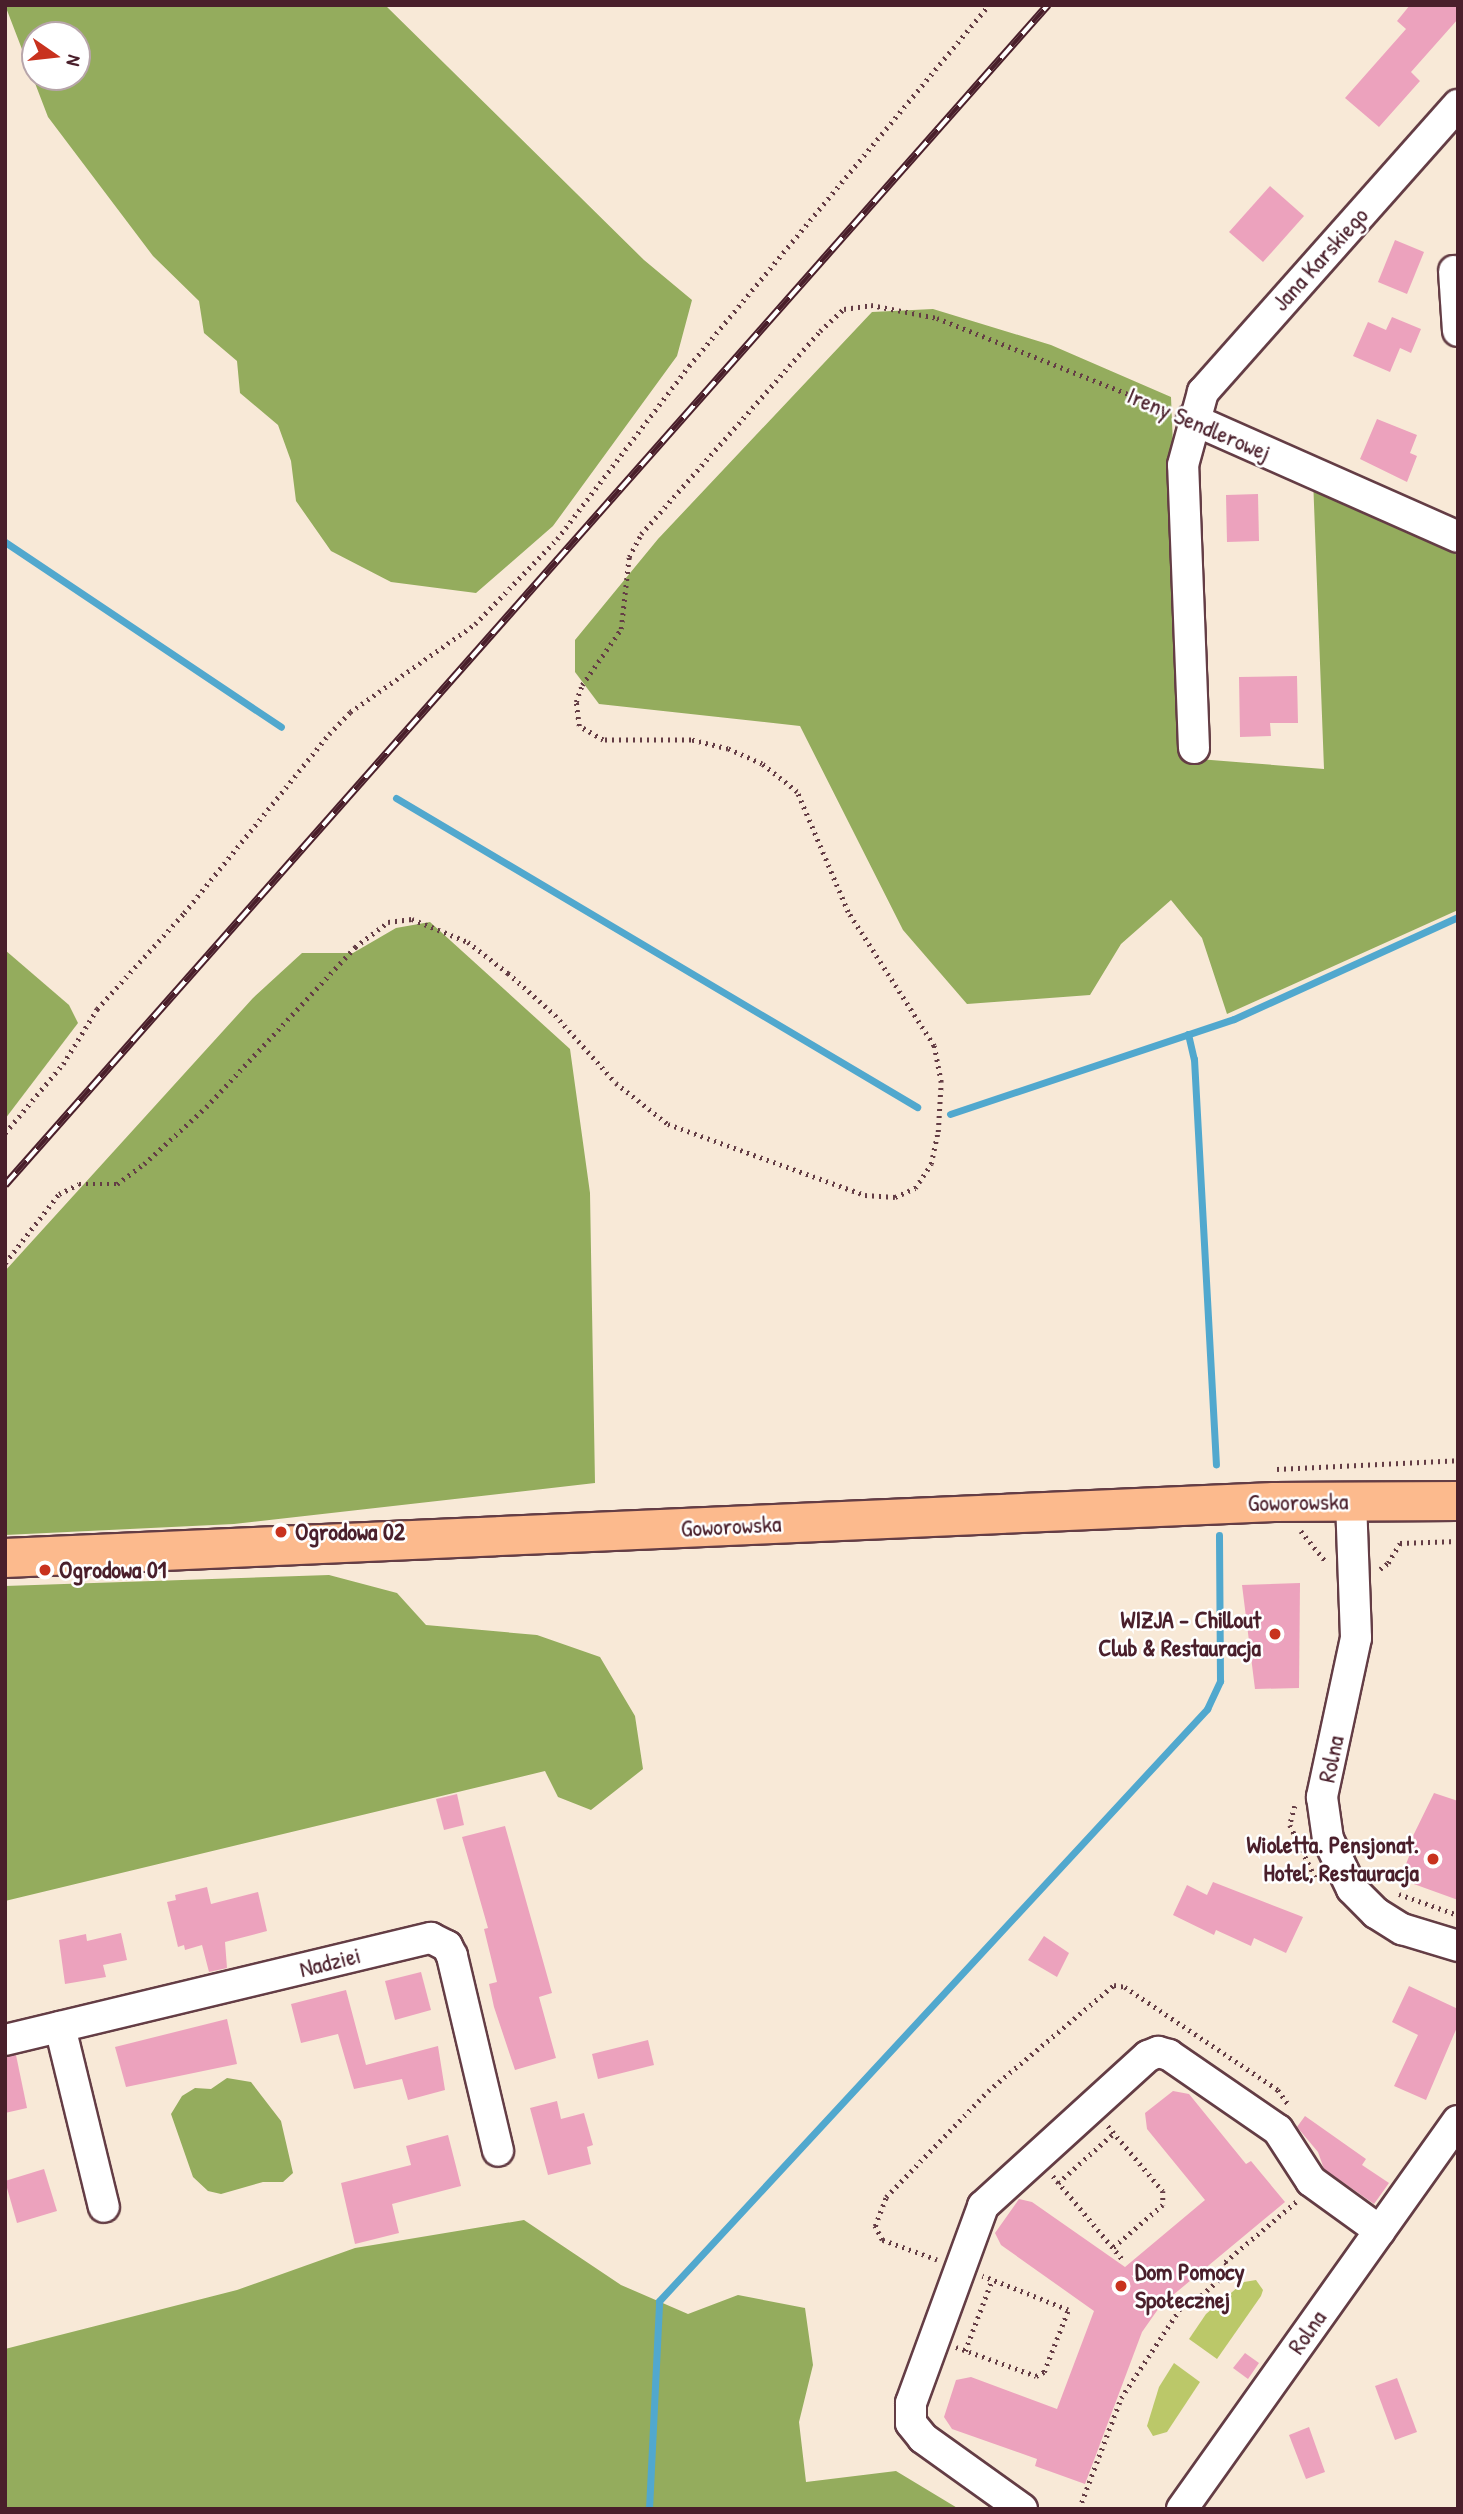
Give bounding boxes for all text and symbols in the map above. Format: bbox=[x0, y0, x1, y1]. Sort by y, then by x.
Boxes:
north arrow bbox=[21, 21, 91, 91]
text: N bbox=[61, 53, 88, 69]
street label: Jana Karskiego bbox=[1266, 201, 1374, 317]
street label: Ireny Sendlerowej bbox=[1123, 381, 1275, 467]
street label: Goworowska bbox=[1247, 1487, 1349, 1517]
street label: Goworowska bbox=[680, 1509, 782, 1543]
place label: Ogrodowa 02 bbox=[295, 1518, 405, 1546]
marker: Ogrodowa 02 bbox=[273, 1524, 289, 1540]
place label: Ogrodowa 01 bbox=[59, 1556, 166, 1584]
marker: Ogrodowa 01 bbox=[37, 1562, 53, 1578]
place label: WIZJA - Chillout Club & Restauracja bbox=[1098, 1606, 1261, 1662]
marker: WIZJA - Chillout Club & Restauracja bbox=[1267, 1626, 1283, 1642]
street label: Rolna bbox=[1312, 1733, 1350, 1785]
place label: Wioletta. Pensjonat. Hotel, Restauracja bbox=[1247, 1831, 1419, 1887]
marker: Wioletta. Pensjonat. Hotel, Restauracja bbox=[1425, 1851, 1441, 1867]
street label: Nadziei bbox=[296, 1941, 364, 1983]
place label: Dom Pomocy Społecznej bbox=[1135, 2258, 1245, 2314]
marker: Dom Pomocy Społecznej bbox=[1113, 2278, 1129, 2294]
street label: Rolna bbox=[1282, 2304, 1332, 2360]

